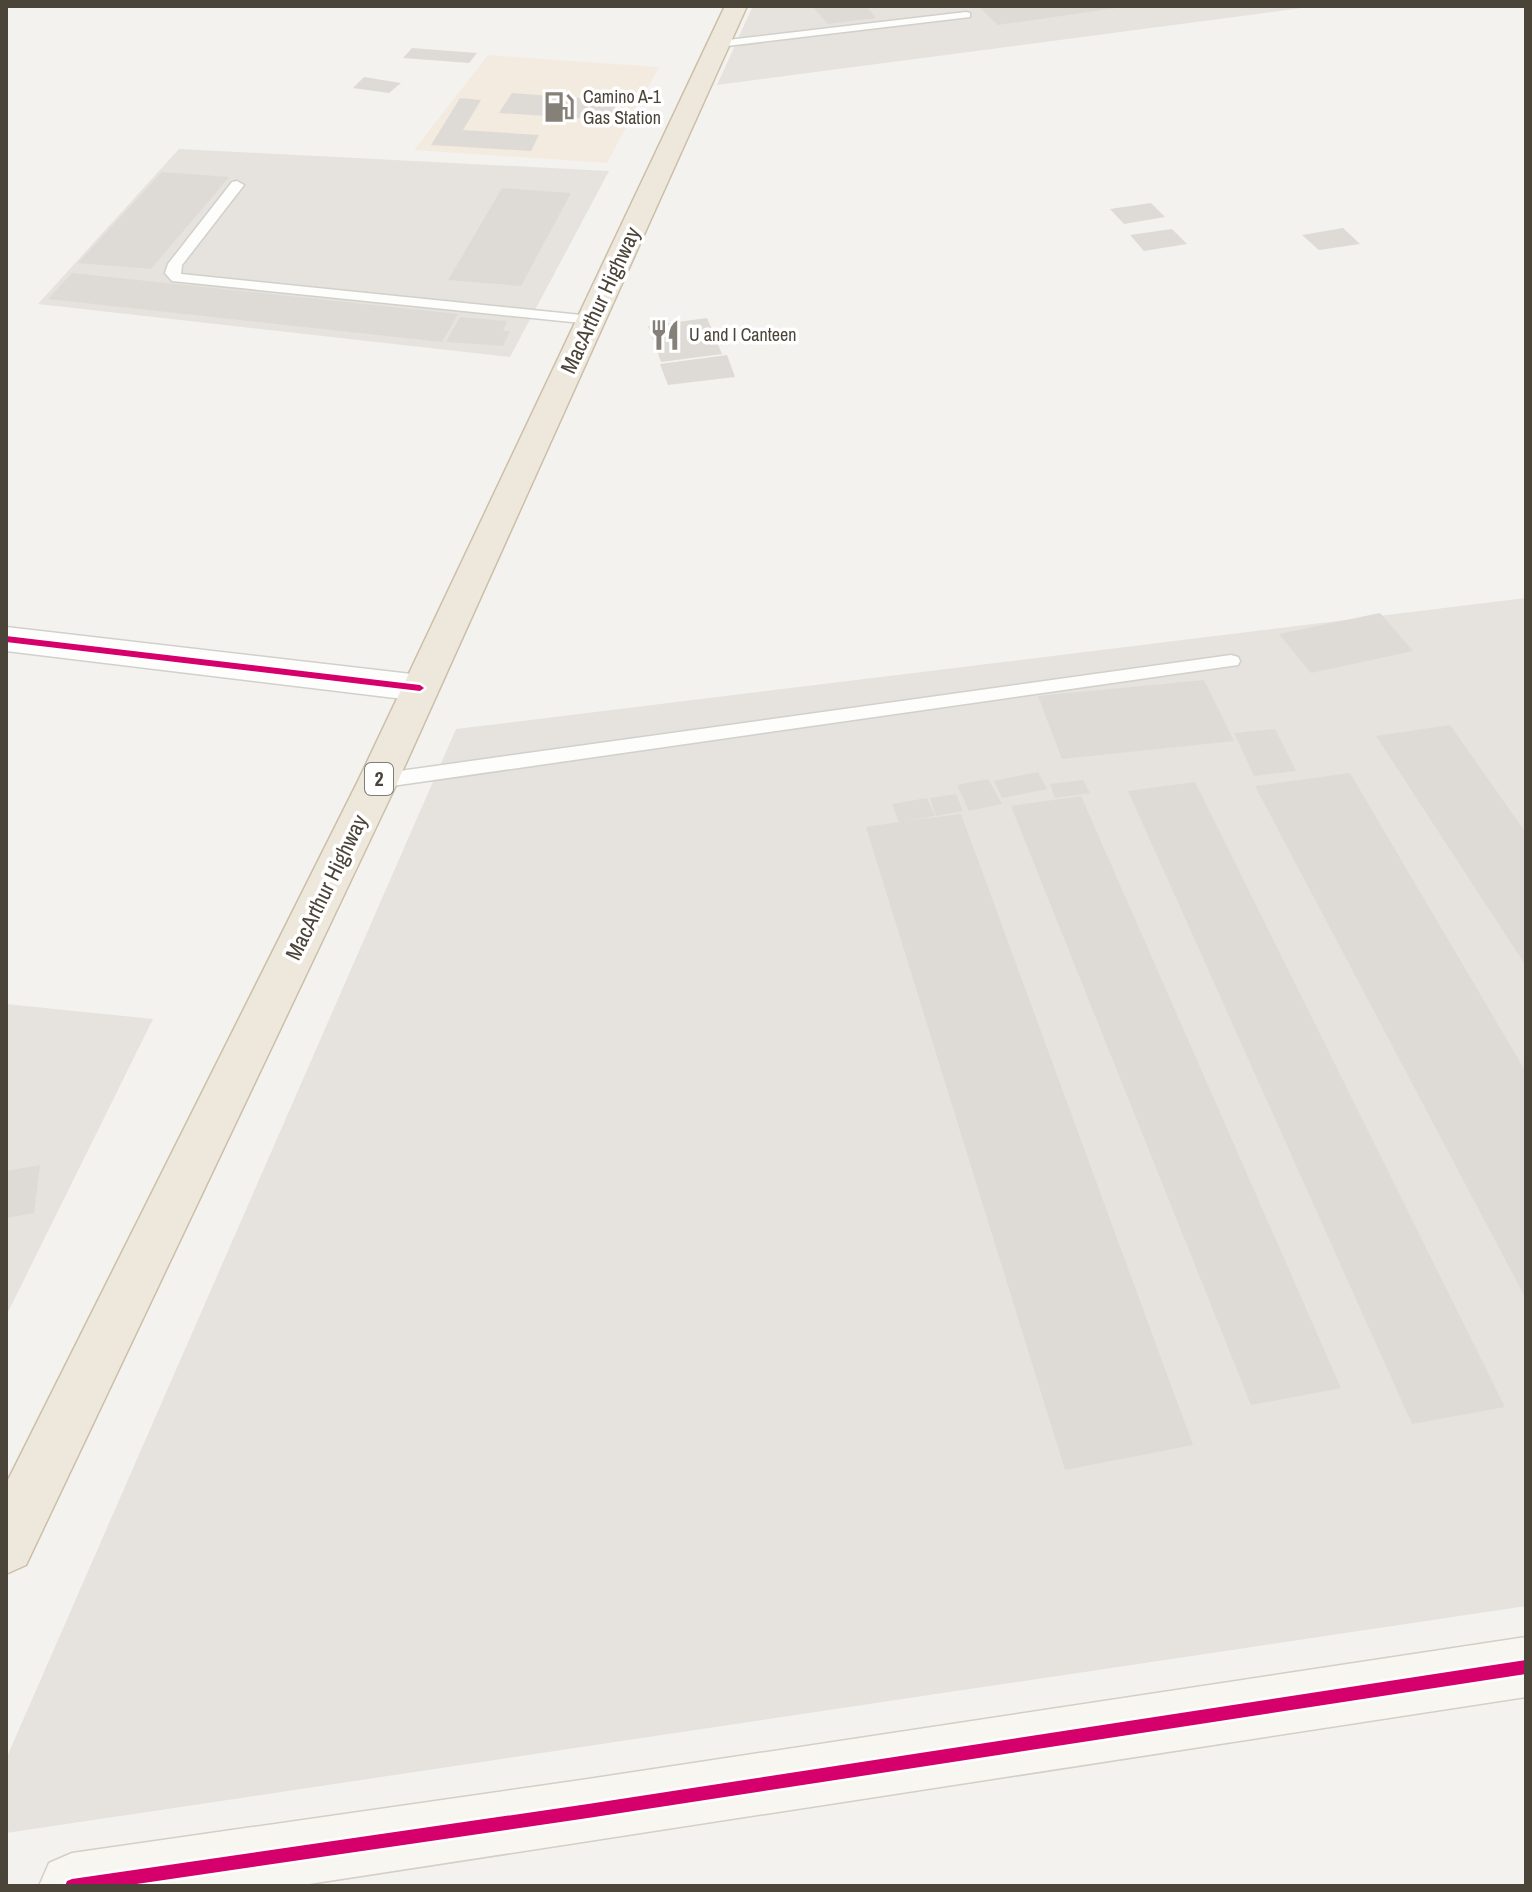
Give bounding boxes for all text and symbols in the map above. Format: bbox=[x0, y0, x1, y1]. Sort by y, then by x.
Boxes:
place label: Camino A-1 Gas Station bbox=[583, 84, 662, 130]
fuel station icon: Camino A-1 Gas Station bbox=[542, 90, 576, 124]
street label: MacArthur Highway bbox=[553, 222, 647, 378]
restaurant icon: U and I Canteen bbox=[648, 318, 682, 352]
place label: U and I Canteen bbox=[689, 322, 797, 347]
road number: 2 bbox=[365, 763, 393, 795]
street label: MacArthur Highway bbox=[278, 809, 374, 965]

